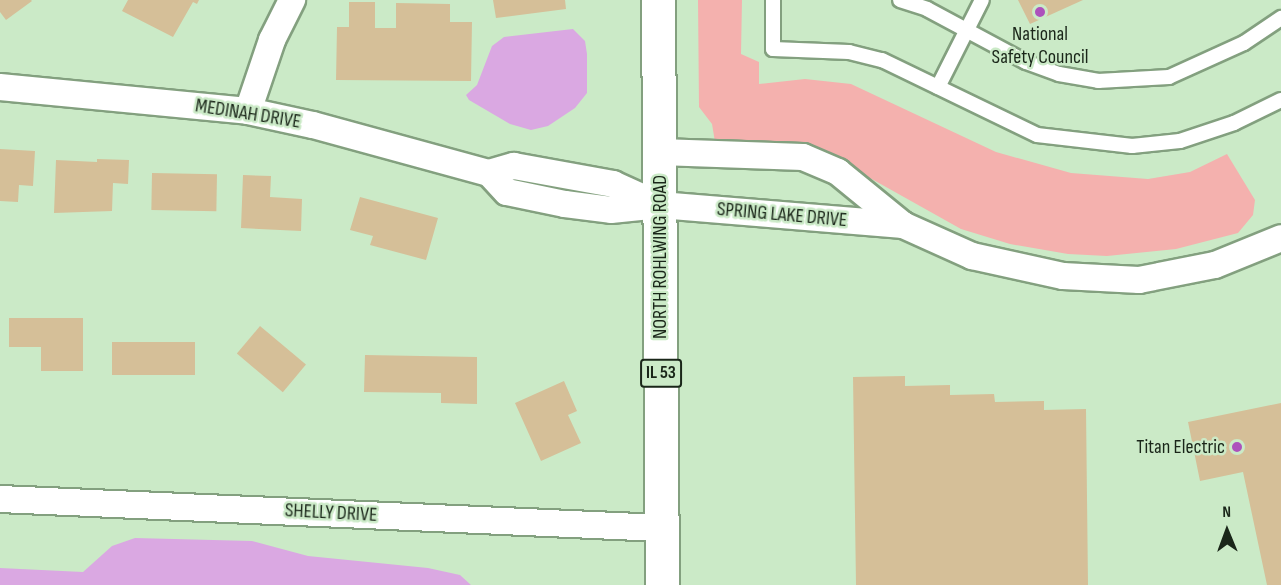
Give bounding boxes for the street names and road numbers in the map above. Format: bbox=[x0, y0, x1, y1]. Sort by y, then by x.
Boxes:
street label: MEDINAH DRIVE bbox=[194, 94, 302, 134]
street label: NORTH ROHLWING ROAD bbox=[648, 175, 672, 339]
street label: SPRING LAKE DRIVE bbox=[716, 197, 848, 233]
road number: IL 53 bbox=[640, 358, 682, 388]
street label: SHELLY DRIVE bbox=[284, 499, 378, 527]

